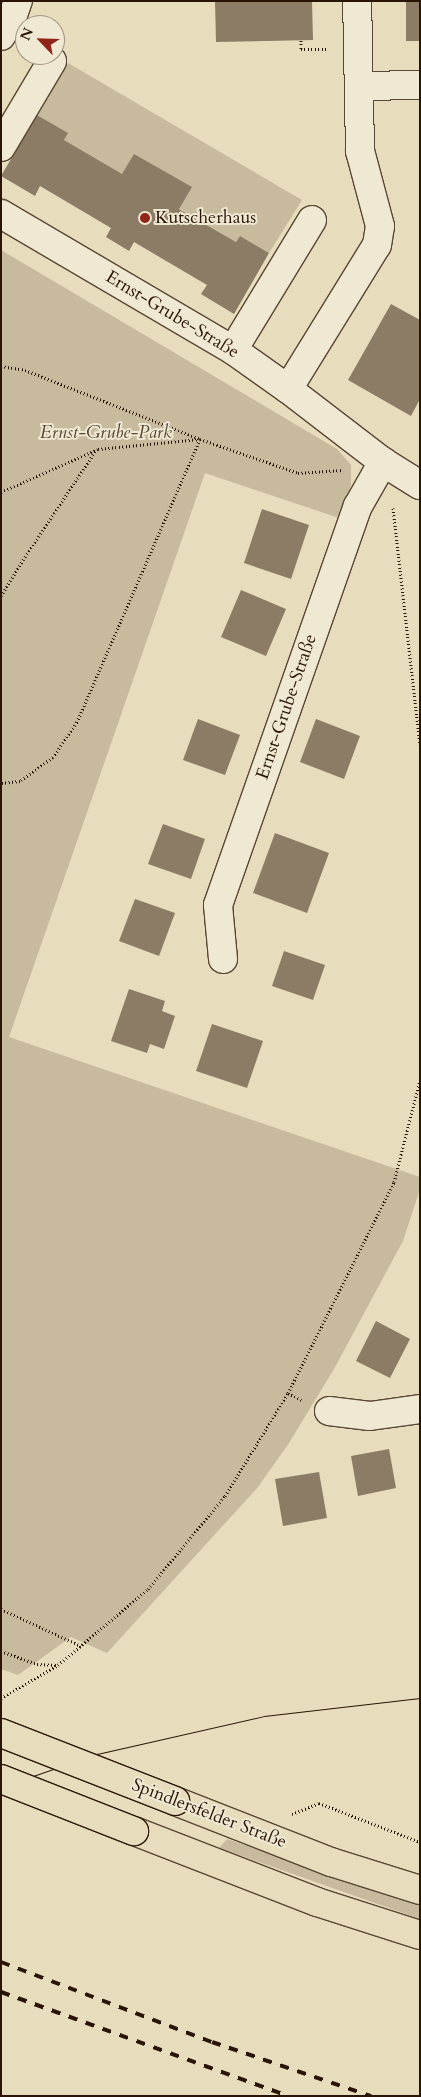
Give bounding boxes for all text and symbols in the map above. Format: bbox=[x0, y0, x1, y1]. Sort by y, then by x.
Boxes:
north arrow bbox=[15, 15, 65, 65]
text: N bbox=[16, 25, 38, 44]
place label: Kutscherhaus bbox=[155, 207, 256, 229]
marker: Kutscherhaus bbox=[139, 212, 151, 224]
street label: Ernst-Grube-Straße bbox=[101, 267, 243, 363]
park label: Ernst-Grube-Park bbox=[40, 422, 172, 444]
street label: Ernst-Grube-Straße bbox=[252, 632, 322, 782]
street label: Spindlersfelder Straße bbox=[129, 1775, 289, 1853]

